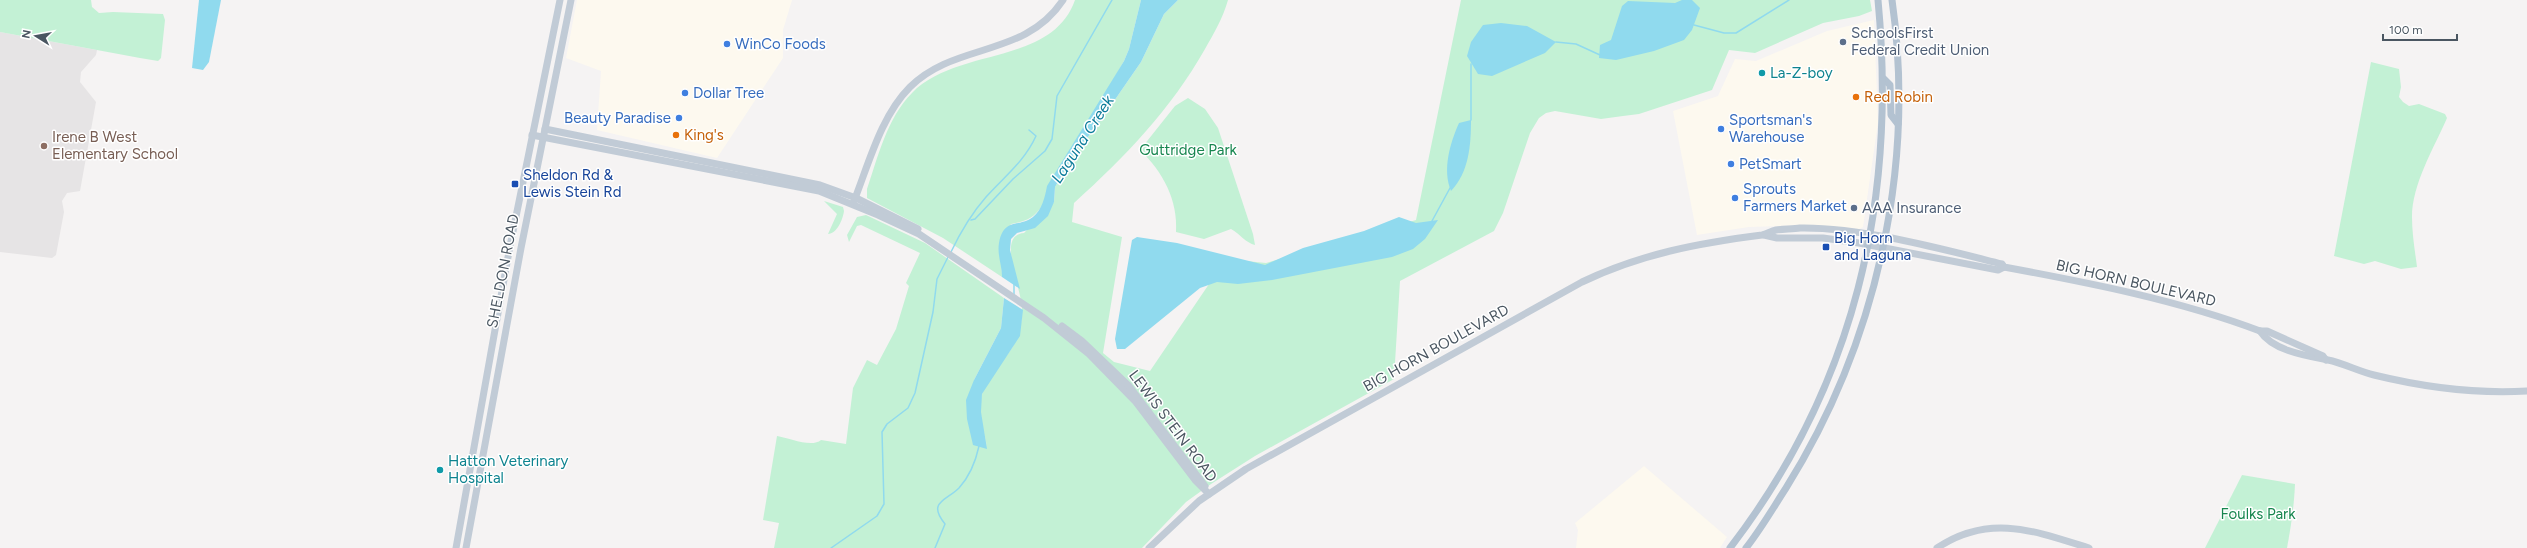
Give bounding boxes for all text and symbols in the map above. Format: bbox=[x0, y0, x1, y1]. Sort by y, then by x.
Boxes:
north arrow bbox=[16, 16, 56, 56]
scale bar bbox=[2383, 16, 2457, 42]
text: 100 m bbox=[2389, 23, 2423, 37]
place label: SchoolsFirst Federal Credit Union bbox=[1851, 24, 1989, 59]
text: N bbox=[19, 29, 34, 40]
place label: WinCo Foods bbox=[735, 35, 826, 53]
marker: SchoolsFirst Federal Credit Union bbox=[1838, 37, 1848, 47]
marker: WinCo Foods bbox=[722, 39, 732, 49]
place label: La-Z-boy bbox=[1770, 64, 1833, 82]
marker: La-Z-boy bbox=[1757, 68, 1767, 78]
place label: Dollar Tree bbox=[693, 84, 764, 102]
marker: Dollar Tree bbox=[680, 88, 690, 98]
place label: Red Robin bbox=[1864, 88, 1933, 106]
water label: Laguna Creek bbox=[1047, 91, 1118, 187]
marker: Red Robin bbox=[1851, 92, 1861, 102]
place label: Beauty Paradise bbox=[564, 109, 671, 127]
place label: Sportsman's Warehouse bbox=[1729, 111, 1812, 146]
marker: Beauty Paradise bbox=[674, 113, 684, 123]
marker: Sportsman's Warehouse bbox=[1716, 124, 1726, 134]
place label: King's bbox=[684, 126, 724, 144]
place label: Irene B West Elementary School bbox=[52, 128, 178, 163]
marker: King's bbox=[671, 130, 681, 140]
marker: Irene B West Elementary School bbox=[39, 141, 49, 151]
park label: Guttridge Park bbox=[1139, 141, 1238, 159]
place label: PetSmart bbox=[1739, 155, 1802, 173]
marker: PetSmart bbox=[1726, 159, 1736, 169]
place label: Sheldon Rd & Lewis Stein Rd bbox=[523, 166, 622, 201]
marker: Sheldon Rd & Lewis Stein Rd bbox=[510, 179, 520, 189]
place label: Sprouts Farmers Market bbox=[1743, 180, 1847, 215]
marker: Sprouts Farmers Market bbox=[1730, 193, 1740, 203]
place label: AAA Insurance bbox=[1862, 199, 1961, 217]
marker: AAA Insurance bbox=[1849, 203, 1859, 213]
street label: SHELDON ROAD bbox=[483, 212, 523, 330]
place label: Big Horn and Laguna bbox=[1834, 229, 1911, 264]
marker: Big Horn and Laguna bbox=[1821, 242, 1831, 252]
street label: BIG HORN BOULEVARD bbox=[2054, 256, 2218, 310]
street label: BIG HORN BOULEVARD bbox=[1360, 300, 1512, 396]
street label: LEWIS STEIN ROAD bbox=[1125, 367, 1221, 485]
place label: Hatton Veterinary Hospital bbox=[448, 452, 568, 487]
marker: Hatton Veterinary Hospital bbox=[435, 465, 445, 475]
park label: Foulks Park bbox=[2221, 505, 2296, 523]

